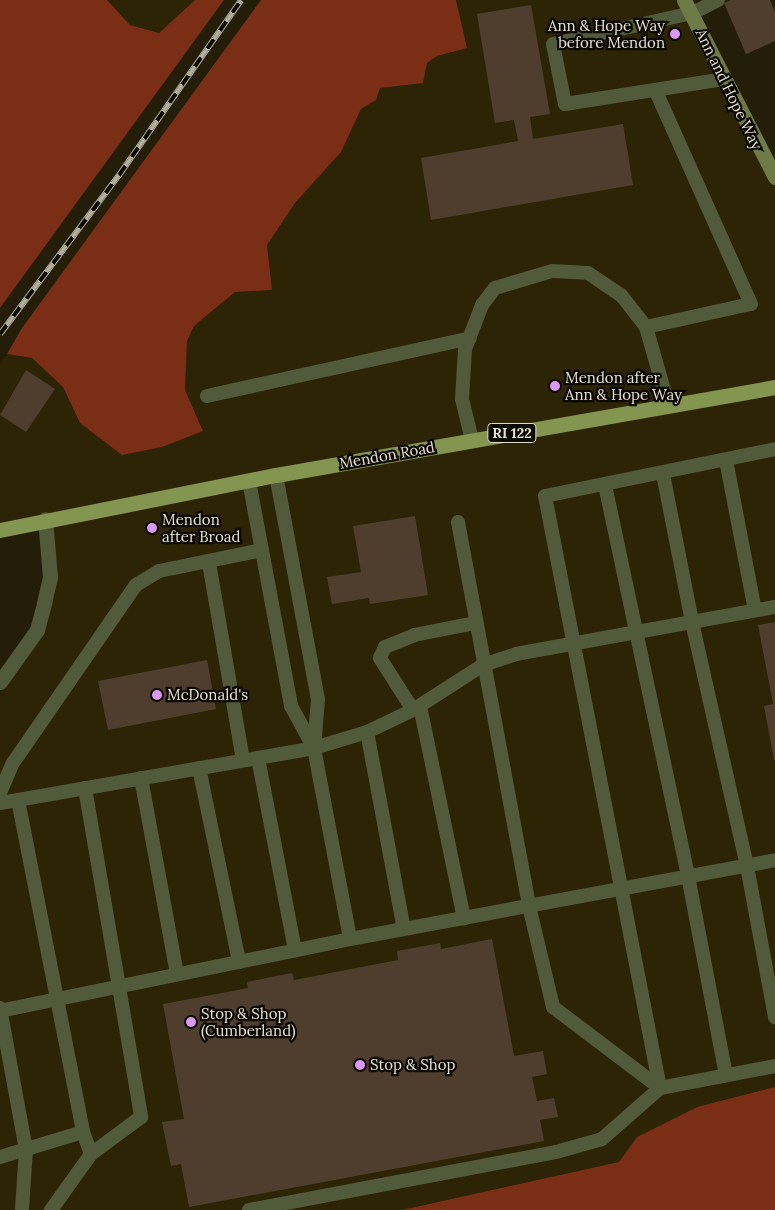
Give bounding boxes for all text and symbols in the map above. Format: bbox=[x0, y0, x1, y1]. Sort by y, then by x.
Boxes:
place label: Ann & Hope Way before Mendon bbox=[548, 16, 665, 51]
street label: Ann and Hope Way bbox=[692, 26, 766, 152]
marker: Ann & Hope Way before Mendon bbox=[669, 28, 681, 40]
place label: Mendon after Ann & Hope Way bbox=[565, 368, 682, 403]
marker: Mendon after Ann & Hope Way bbox=[549, 380, 561, 392]
road number: RI 122 bbox=[487, 422, 537, 444]
street label: Mendon Road bbox=[338, 438, 436, 472]
place label: Mendon after Broad bbox=[162, 510, 240, 545]
marker: Mendon after Broad bbox=[146, 522, 158, 534]
place label: McDonald's bbox=[167, 686, 248, 704]
marker: McDonald's bbox=[151, 689, 163, 701]
place label: Stop & Shop (Cumberland) bbox=[201, 1004, 296, 1039]
marker: Stop & Shop (Cumberland) bbox=[185, 1016, 197, 1028]
place label: Stop & Shop bbox=[370, 1056, 456, 1074]
marker: Stop & Shop bbox=[354, 1059, 366, 1071]

